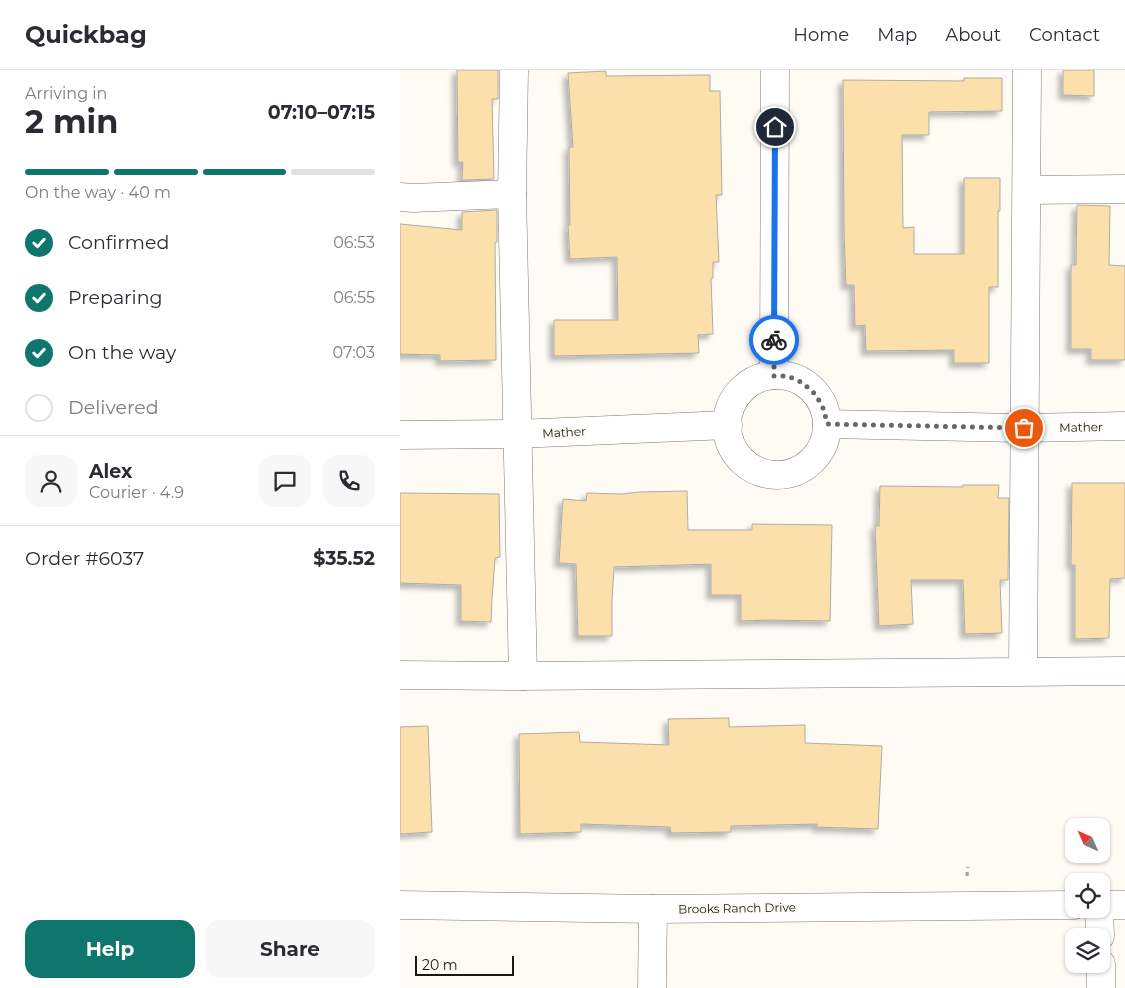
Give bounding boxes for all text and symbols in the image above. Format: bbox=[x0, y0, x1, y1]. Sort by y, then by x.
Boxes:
text: Quickbag bbox=[25, 20, 147, 49]
text: Home bbox=[793, 24, 849, 46]
text: Map bbox=[877, 24, 917, 46]
text: About bbox=[945, 24, 1001, 46]
text: Contact bbox=[1029, 24, 1100, 46]
text: Arriving in bbox=[25, 84, 107, 103]
text: 07:10–07:15 bbox=[268, 101, 375, 124]
text: 2 min bbox=[25, 102, 118, 141]
pin bbox=[754, 106, 796, 148]
icon: home bbox=[761, 113, 789, 141]
text: On the way · 40 m bbox=[25, 183, 171, 202]
icon: check bbox=[25, 229, 53, 257]
text: Confirmed bbox=[68, 231, 169, 254]
text: 06:53 bbox=[333, 233, 375, 252]
icon: check bbox=[25, 284, 53, 312]
text: Preparing bbox=[68, 286, 163, 309]
text: 06:55 bbox=[333, 288, 375, 307]
courier bbox=[749, 315, 799, 365]
icon: bike bbox=[760, 326, 788, 354]
icon: check bbox=[25, 339, 53, 367]
text: On the way bbox=[68, 341, 176, 364]
text: 07:03 bbox=[333, 343, 375, 362]
text: Delivered bbox=[68, 396, 159, 419]
pin bbox=[1003, 407, 1045, 449]
icon: bag bbox=[1010, 414, 1038, 442]
street label: Mather bbox=[1059, 419, 1103, 435]
street label: Mather bbox=[542, 423, 586, 441]
button: person bbox=[25, 455, 77, 507]
button: chat bbox=[259, 455, 311, 507]
button: phone bbox=[323, 455, 375, 507]
text: Alex bbox=[89, 460, 132, 483]
text: Courier · 4.9 bbox=[89, 483, 184, 502]
text: Order #6037 bbox=[25, 547, 144, 570]
text: $35.52 bbox=[313, 547, 375, 570]
north arrow bbox=[1065, 818, 1110, 862]
map controls bbox=[1065, 818, 1110, 973]
button: locate bbox=[1065, 873, 1110, 918]
street label: Brooks Ranch Drive bbox=[678, 899, 796, 917]
button: Help bbox=[25, 920, 195, 978]
button: Share bbox=[205, 920, 375, 978]
button: layers bbox=[1065, 928, 1110, 973]
scale bar bbox=[415, 953, 514, 976]
text: 20 m bbox=[422, 956, 458, 974]

